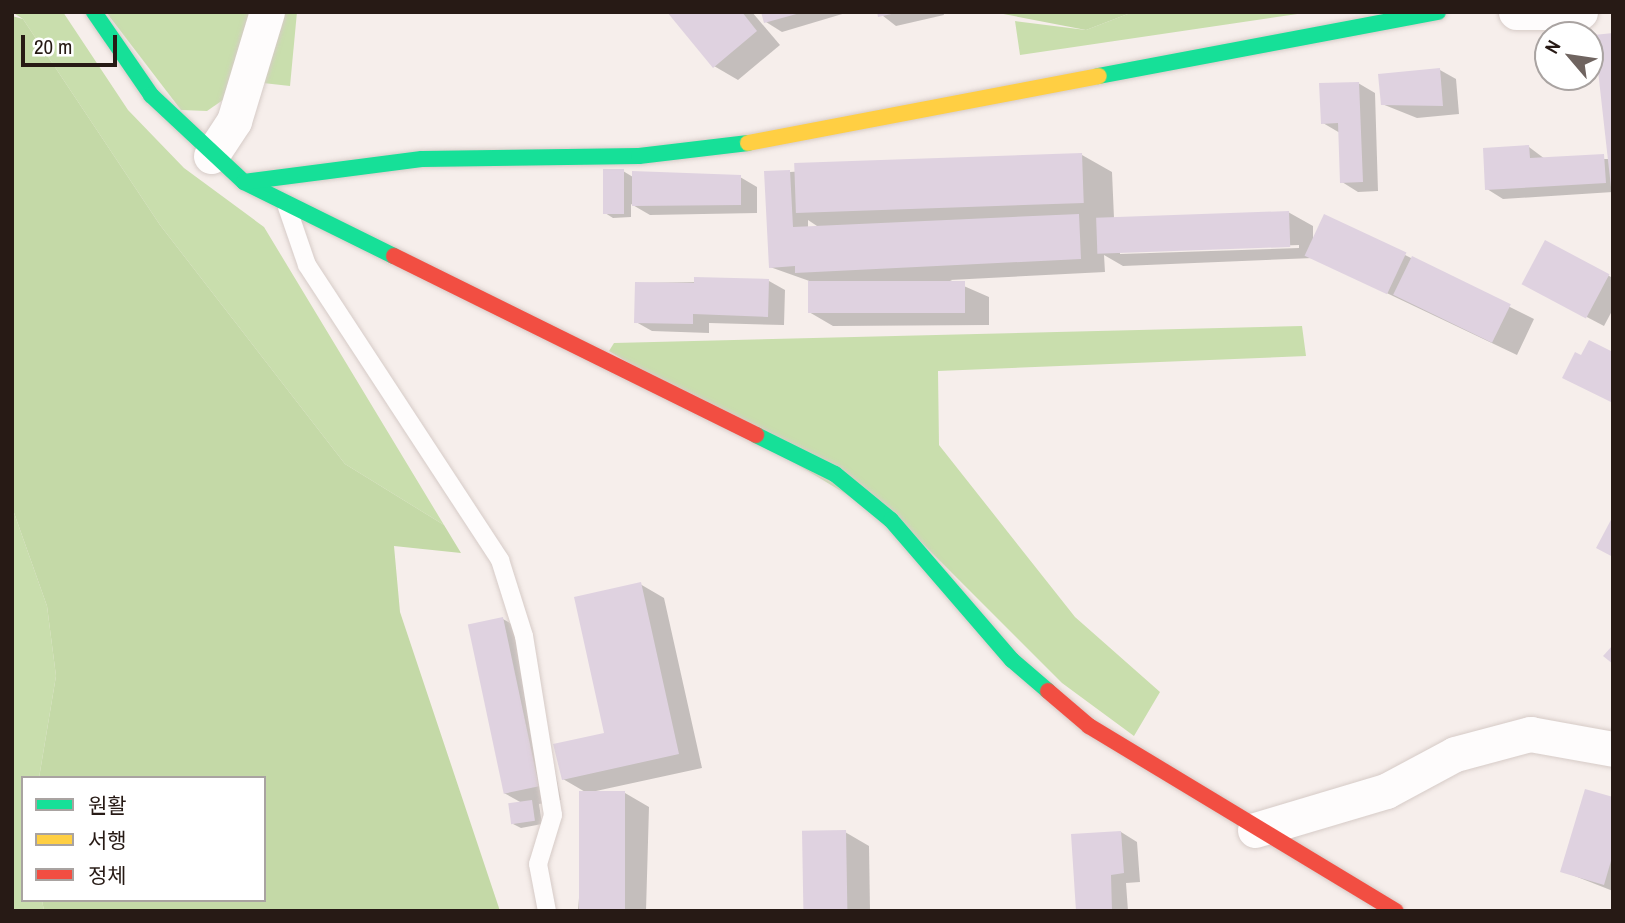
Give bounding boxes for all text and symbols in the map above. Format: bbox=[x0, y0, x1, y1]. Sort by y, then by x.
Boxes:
scale bar bbox=[24, 21, 121, 65]
north arrow bbox=[1534, 21, 1604, 91]
text: 20 m bbox=[34, 32, 72, 61]
text: N bbox=[1538, 36, 1566, 58]
legend bbox=[21, 776, 266, 902]
text: 원활 bbox=[88, 791, 127, 820]
text: 서행 bbox=[88, 826, 127, 855]
text: 정체 bbox=[88, 861, 127, 890]

